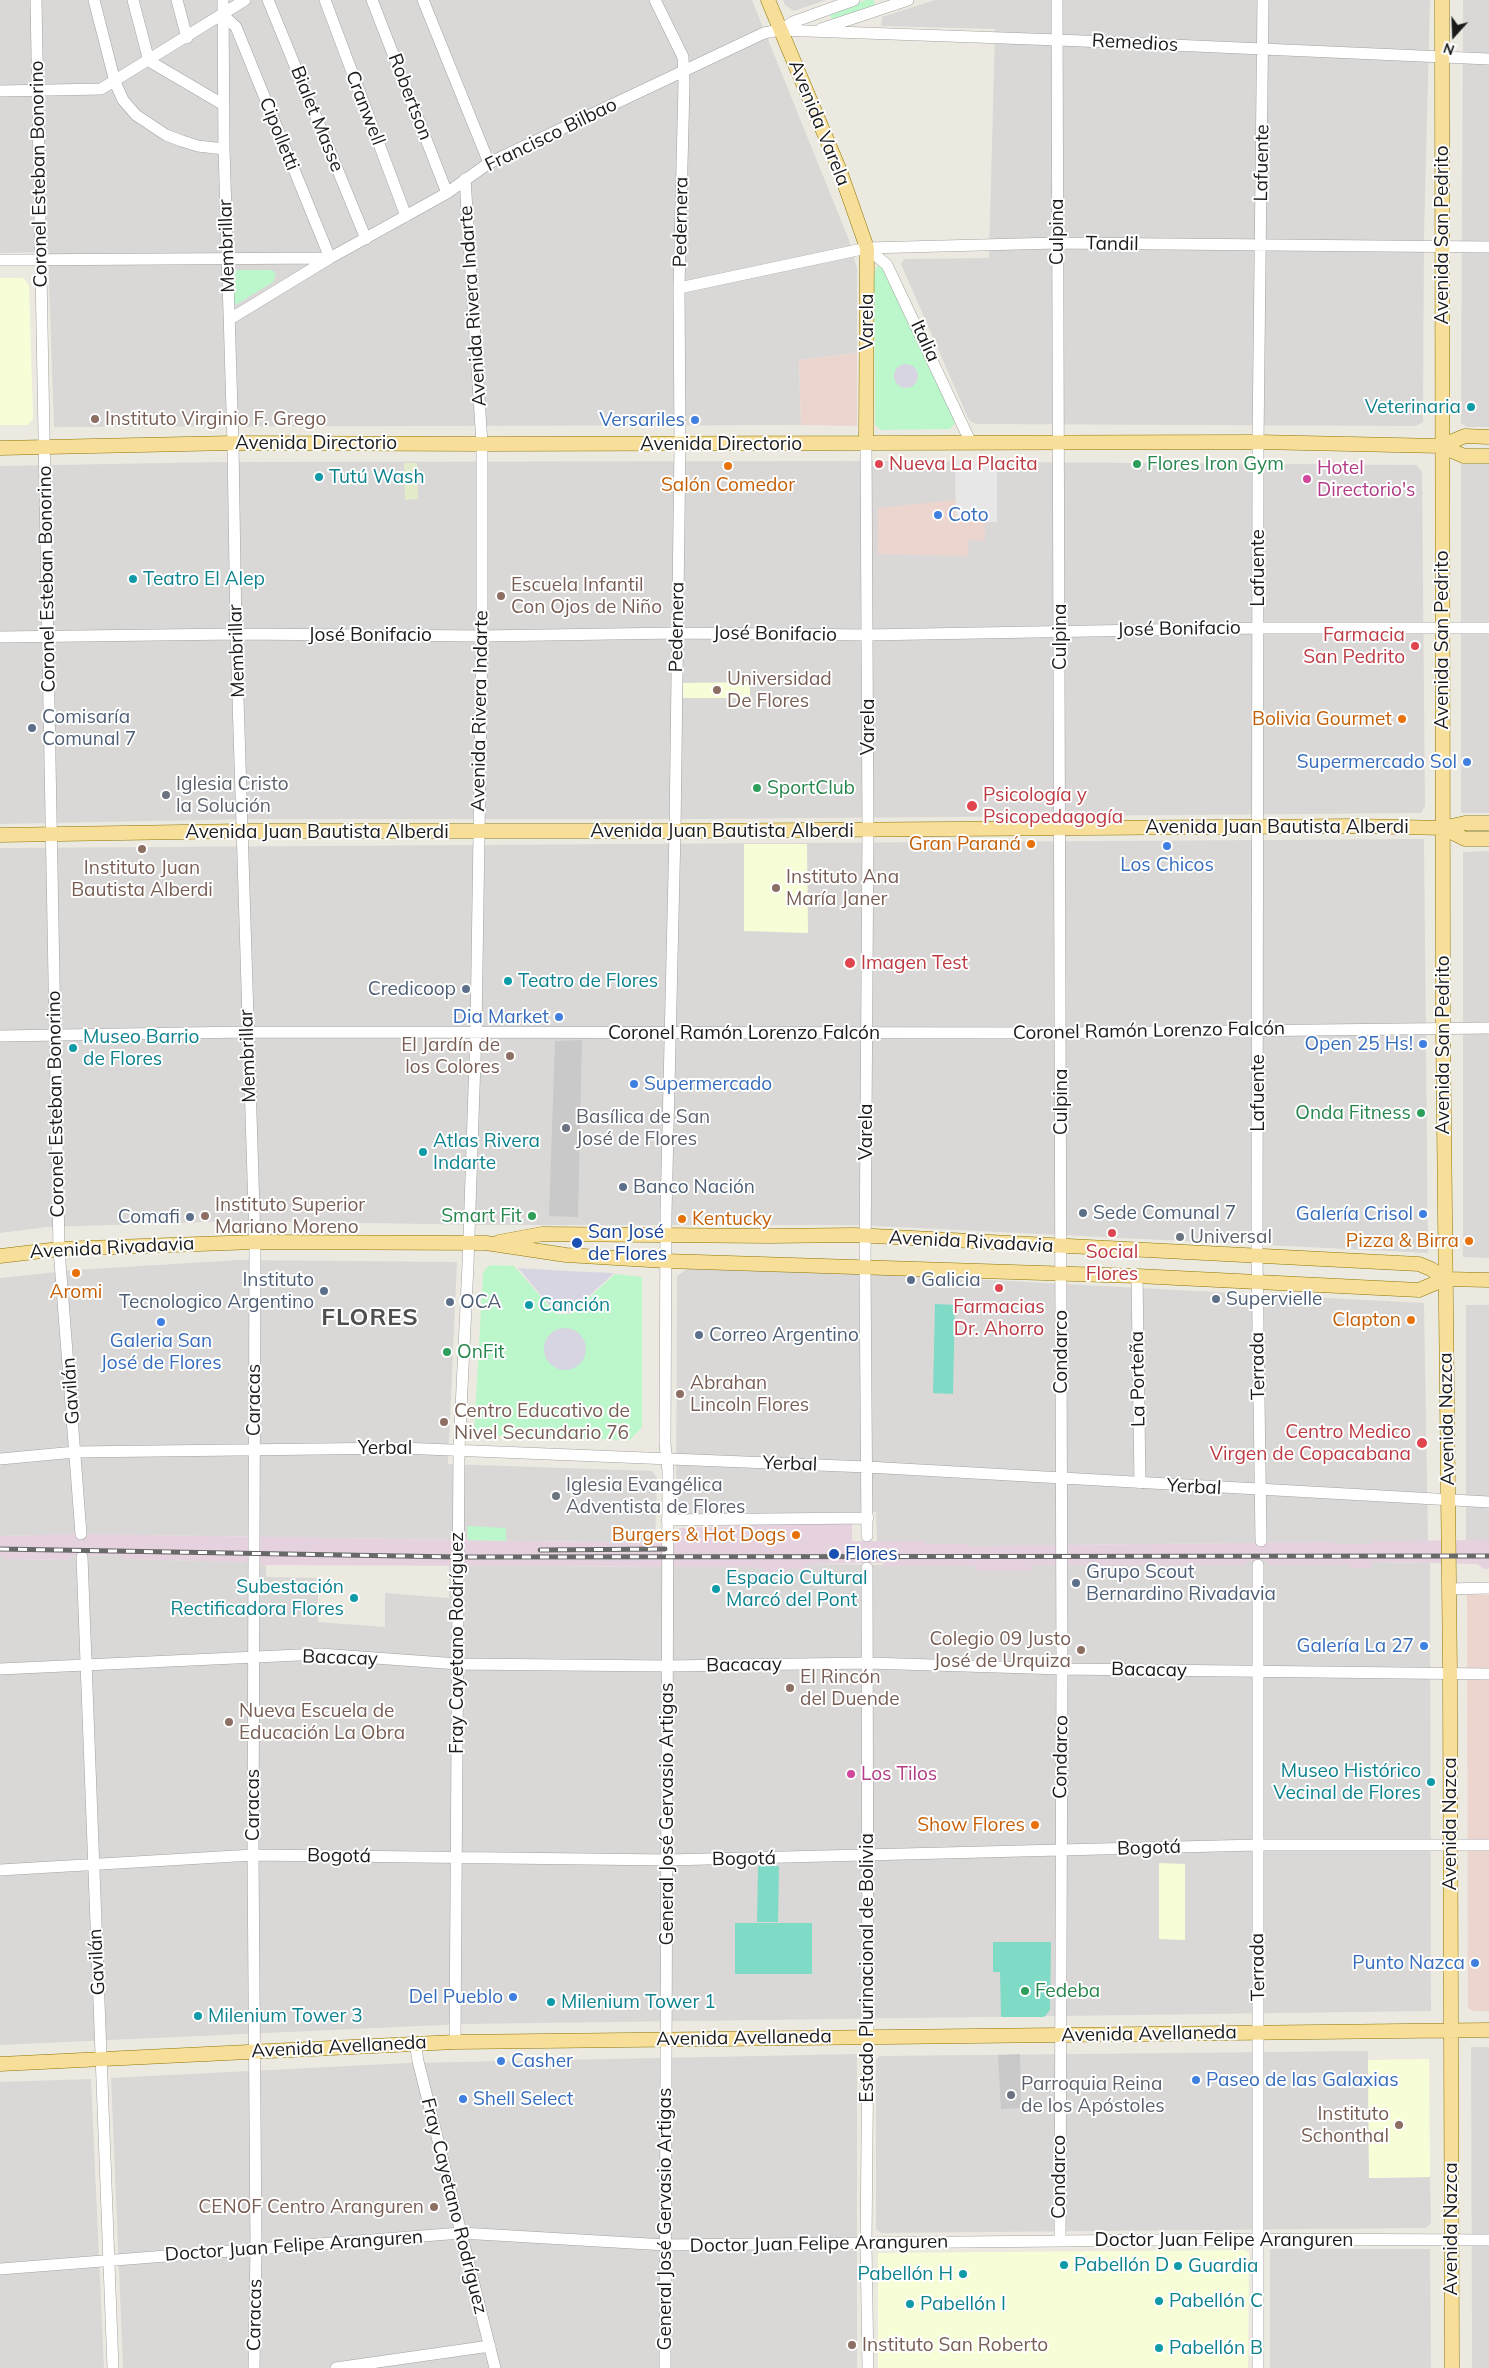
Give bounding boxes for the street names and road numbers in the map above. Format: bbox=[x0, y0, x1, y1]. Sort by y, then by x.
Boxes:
street label: Remedios bbox=[1091, 29, 1179, 57]
street label: Robertson bbox=[383, 50, 437, 144]
street label: Avenida Varela bbox=[783, 57, 855, 189]
street label: Coronel Esteban Bonorino bbox=[26, 60, 52, 288]
street label: Bialet Masse bbox=[285, 63, 349, 175]
street label: Cranwell bbox=[340, 68, 390, 148]
street label: Francisco Bilbao bbox=[481, 93, 621, 177]
street label: Cipolletti bbox=[254, 94, 304, 174]
street label: Lafuente bbox=[1250, 124, 1274, 202]
street label: Avenida San Pedrito bbox=[1431, 146, 1453, 324]
street label: Pedernera bbox=[669, 177, 693, 267]
street label: Membrillar bbox=[214, 199, 240, 293]
street label: Culpina bbox=[1046, 199, 1068, 265]
street label: Avenida Rivera Indarte bbox=[455, 205, 491, 407]
street label: Tandil bbox=[1085, 232, 1139, 256]
street label: Varela bbox=[856, 294, 878, 350]
street label: Italia bbox=[905, 317, 945, 365]
street label: Avenida Directorio bbox=[235, 432, 397, 454]
street label: Avenida Directorio bbox=[640, 433, 802, 455]
street label: Coronel Esteban Bonorino bbox=[34, 465, 60, 693]
street label: Lafuente bbox=[1247, 529, 1269, 607]
street label: Avenida San Pedrito bbox=[1431, 551, 1453, 729]
street label: Pedernera bbox=[665, 582, 689, 672]
street label: Membrillar bbox=[224, 604, 250, 698]
street label: Culpina bbox=[1049, 604, 1071, 670]
street label: Avenida Rivera Indarte bbox=[467, 610, 493, 812]
street label: José Bonifacio bbox=[1117, 617, 1241, 641]
street label: José Bonifacio bbox=[713, 622, 837, 646]
street label: José Bonifacio bbox=[308, 624, 432, 646]
street label: Varela bbox=[857, 699, 879, 755]
street label: Avenida Juan Bautista Alberdi bbox=[1145, 816, 1409, 838]
street label: Avenida Juan Bautista Alberdi bbox=[590, 820, 854, 842]
street label: Avenida Juan Bautista Alberdi bbox=[185, 821, 449, 843]
street label: Avenida San Pedrito bbox=[1432, 956, 1454, 1134]
street label: Coronel Esteban Bonorino bbox=[43, 990, 69, 1218]
street label: Membrillar bbox=[235, 1009, 261, 1103]
street label: Coronel Ramón Lorenzo Falcón bbox=[1013, 1017, 1285, 1045]
street label: Coronel Ramón Lorenzo Falcón bbox=[608, 1022, 880, 1044]
street label: Lafuente bbox=[1247, 1054, 1269, 1132]
street label: Culpina bbox=[1050, 1069, 1072, 1135]
street label: Varela bbox=[855, 1104, 877, 1160]
street label: Avenida Rivadavia bbox=[888, 1226, 1054, 1258]
street label: Avenida Rivadavia bbox=[29, 1232, 195, 1264]
street label: Condarco bbox=[1050, 1310, 1072, 1394]
street label: La Porteña bbox=[1126, 1331, 1150, 1427]
street label: Terrada bbox=[1246, 1332, 1270, 1400]
street label: Avenida Nazca bbox=[1434, 1352, 1460, 1486]
street label: Gavilán bbox=[57, 1357, 85, 1425]
street label: Caracas bbox=[243, 1364, 265, 1436]
street label: Yerbal bbox=[358, 1437, 412, 1459]
street label: Yerbal bbox=[762, 1452, 818, 1476]
street label: Yerbal bbox=[1166, 1474, 1222, 1500]
street label: Fray Cayetano Rodríguez bbox=[446, 1532, 468, 1754]
street label: Bacacay bbox=[302, 1645, 378, 1671]
street label: Bacacay bbox=[706, 1653, 782, 1677]
street label: Bacacay bbox=[1111, 1658, 1187, 1682]
street label: General José Gervasio Artigas bbox=[656, 1683, 678, 1945]
street label: Condarco bbox=[1049, 1715, 1073, 1799]
street label: Avenida Nazca bbox=[1439, 1757, 1461, 1891]
street label: Caracas bbox=[242, 1769, 264, 1841]
street label: Estado Plurinacional de Bolivia bbox=[856, 1833, 878, 2103]
street label: Bogotá bbox=[1117, 1835, 1181, 1861]
street label: Bogotá bbox=[307, 1844, 371, 1868]
street label: Bogotá bbox=[712, 1847, 776, 1871]
street label: Gavilán bbox=[84, 1928, 110, 1996]
street label: Terrada bbox=[1246, 1933, 1270, 2001]
street label: Avenida Avellaneda bbox=[1061, 2021, 1237, 2047]
street label: Avenida Avellaneda bbox=[656, 2025, 832, 2051]
street label: Avenida Avellaneda bbox=[251, 2031, 427, 2063]
street label: General José Gervasio Artigas bbox=[654, 2088, 676, 2350]
street label: Fray Cayetano Rodríguez bbox=[416, 2096, 492, 2316]
street label: Condarco bbox=[1048, 2135, 1070, 2219]
street label: Avenida Nazca bbox=[1440, 2162, 1462, 2296]
street label: Doctor Juan Felipe Aranguren bbox=[164, 2226, 424, 2266]
street label: Doctor Juan Felipe Aranguren bbox=[1095, 2229, 1353, 2251]
street label: Doctor Juan Felipe Aranguren bbox=[689, 2230, 949, 2258]
street label: Caracas bbox=[243, 2279, 267, 2351]

